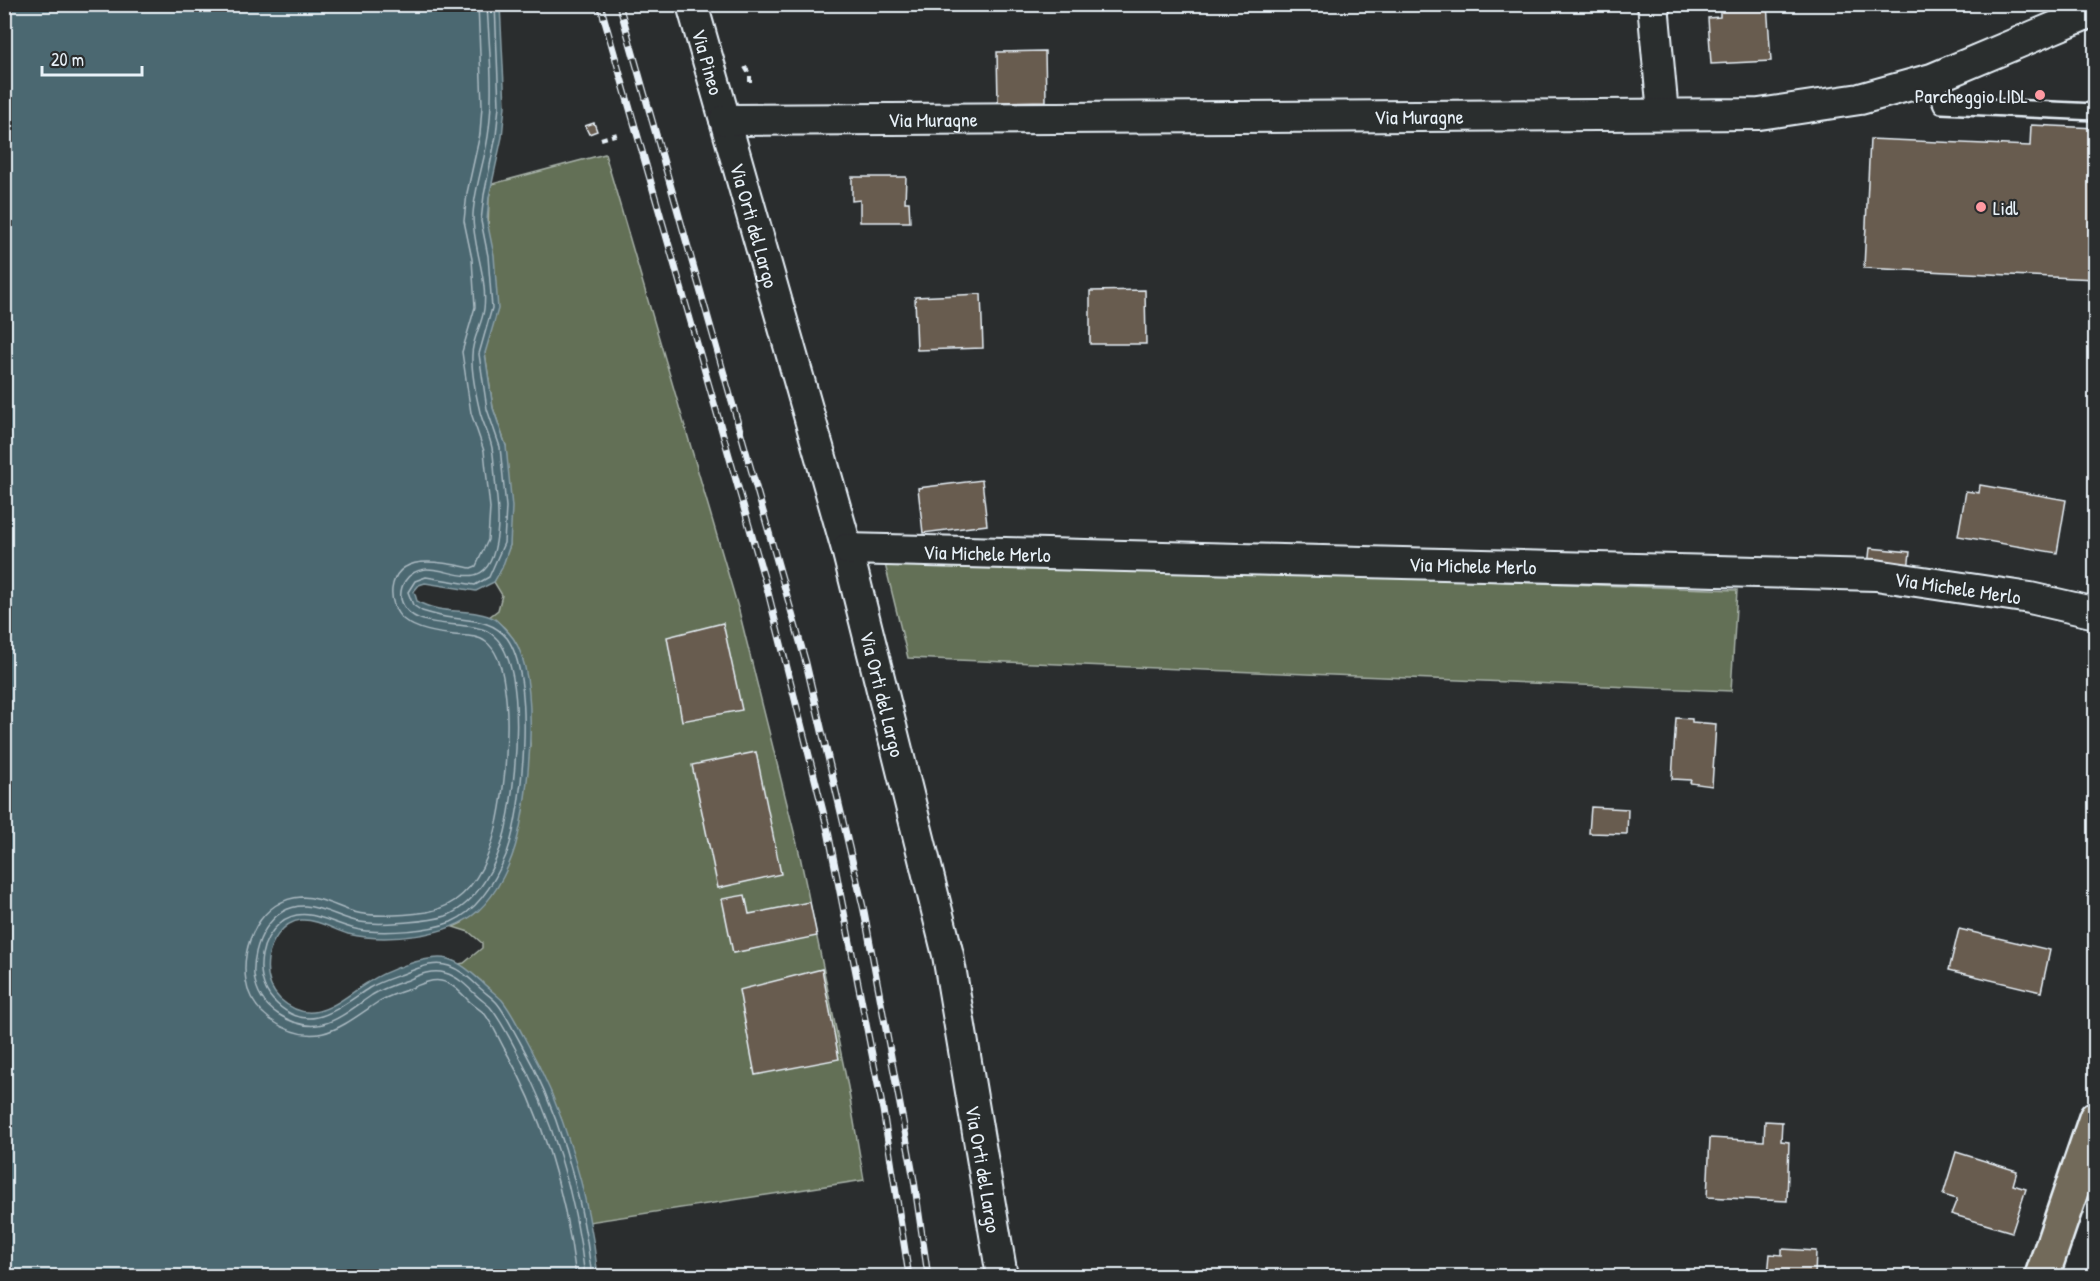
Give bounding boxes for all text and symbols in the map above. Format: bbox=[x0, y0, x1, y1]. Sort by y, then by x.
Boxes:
street label: Via Pineo bbox=[686, 26, 731, 98]
scale bar bbox=[42, 39, 142, 77]
text: 20 m bbox=[51, 47, 84, 72]
place label: Parcheggio LIDL bbox=[1915, 82, 2028, 109]
marker: Parcheggio LIDL bbox=[2033, 88, 2047, 102]
street label: Via Muragne bbox=[1374, 102, 1464, 130]
street label: Via Muragne bbox=[888, 105, 978, 133]
street label: Via Orti del Largo bbox=[724, 160, 786, 291]
place label: Lidl bbox=[1993, 194, 2019, 221]
marker: Lidl bbox=[1974, 200, 1988, 214]
street label: Via Michele Merlo bbox=[923, 537, 1051, 568]
street label: Via Michele Merlo bbox=[1409, 550, 1537, 580]
street label: Via Michele Merlo bbox=[1893, 564, 2023, 610]
street label: Via Orti del Largo bbox=[854, 628, 912, 760]
street label: Via Orti del Largo bbox=[960, 1103, 1008, 1235]

